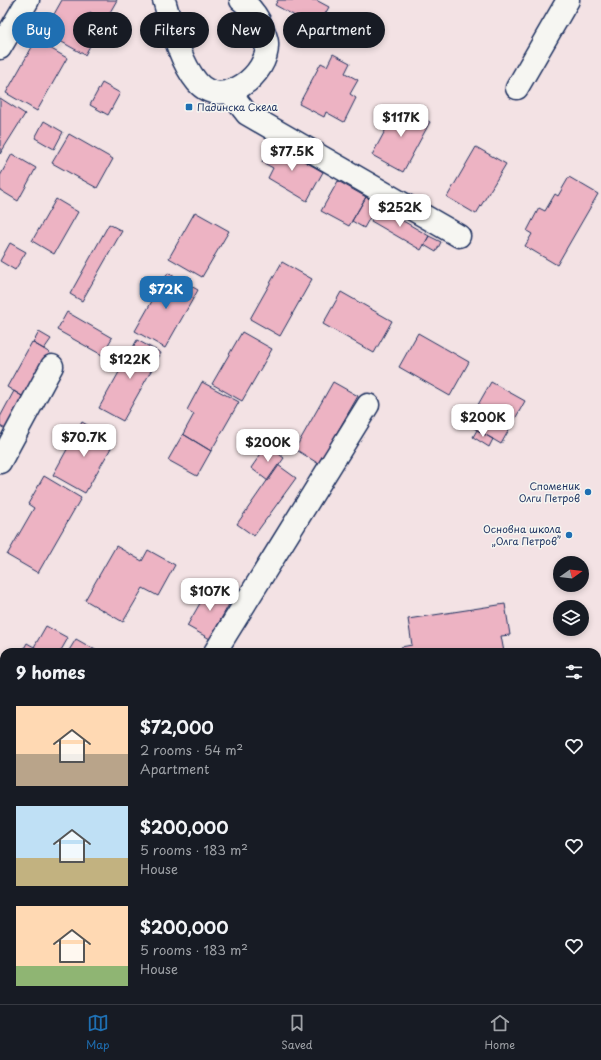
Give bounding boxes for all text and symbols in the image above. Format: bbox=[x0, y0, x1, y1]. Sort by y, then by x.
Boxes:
chip: Buy bbox=[12, 12, 65, 48]
chip: Rent bbox=[73, 12, 132, 48]
chip: Filters bbox=[140, 12, 209, 48]
chip: New bbox=[217, 12, 275, 48]
chip: Apartment bbox=[283, 12, 385, 48]
place label: Падинска Скела bbox=[197, 99, 279, 114]
marker: Падинска Скела bbox=[184, 102, 194, 112]
pin: $117K bbox=[373, 104, 429, 138]
text: $117K bbox=[382, 107, 420, 126]
pin: $77.5K bbox=[259, 138, 325, 172]
text: $77.5K bbox=[270, 141, 314, 160]
pin: $252K bbox=[372, 194, 428, 228]
text: $252K bbox=[378, 197, 422, 216]
pin: $72K bbox=[142, 276, 190, 310]
text: $72K bbox=[149, 279, 183, 298]
pin: $122K bbox=[102, 346, 158, 380]
text: $122K bbox=[109, 349, 151, 368]
pin: $200K bbox=[455, 404, 511, 438]
text: $200K bbox=[460, 407, 506, 426]
pin: $70.7K bbox=[51, 424, 117, 458]
text: $70.7K bbox=[61, 427, 107, 446]
pin: $200K bbox=[240, 429, 296, 463]
text: $200K bbox=[245, 432, 291, 451]
place label: Споменик Олги Петров bbox=[519, 478, 580, 505]
marker: Споменик Олги Петров bbox=[583, 487, 593, 497]
place label: Основна школа „Олга Петров” bbox=[483, 521, 562, 548]
marker: Основна школа „Олга Петров” bbox=[564, 530, 574, 540]
north arrow bbox=[553, 556, 589, 592]
map controls bbox=[553, 556, 589, 636]
pin: $107K bbox=[182, 578, 238, 612]
text: $107K bbox=[190, 581, 230, 600]
button: layers bbox=[553, 600, 589, 636]
text: 9 homes bbox=[16, 659, 85, 685]
icon: filters bbox=[563, 661, 585, 683]
text: $72,000 bbox=[140, 714, 214, 740]
icon: home bbox=[48, 722, 96, 770]
icon: heart bbox=[563, 735, 585, 757]
text: 2 rooms · 54 m² bbox=[140, 740, 243, 759]
text: Apartment bbox=[140, 759, 209, 778]
text: $200,000 bbox=[140, 814, 229, 840]
icon: home bbox=[48, 822, 96, 870]
icon: heart bbox=[563, 835, 585, 857]
text: 5 rooms · 183 m² bbox=[140, 840, 248, 859]
text: House bbox=[140, 859, 178, 878]
text: $200,000 bbox=[140, 914, 229, 940]
icon: home bbox=[48, 922, 96, 970]
icon: heart bbox=[563, 935, 585, 957]
text: 5 rooms · 183 m² bbox=[140, 940, 248, 959]
text: House bbox=[140, 959, 178, 978]
tab: Map bbox=[86, 1012, 109, 1053]
tab: Saved bbox=[281, 1012, 313, 1053]
tab: Home bbox=[484, 1012, 515, 1053]

